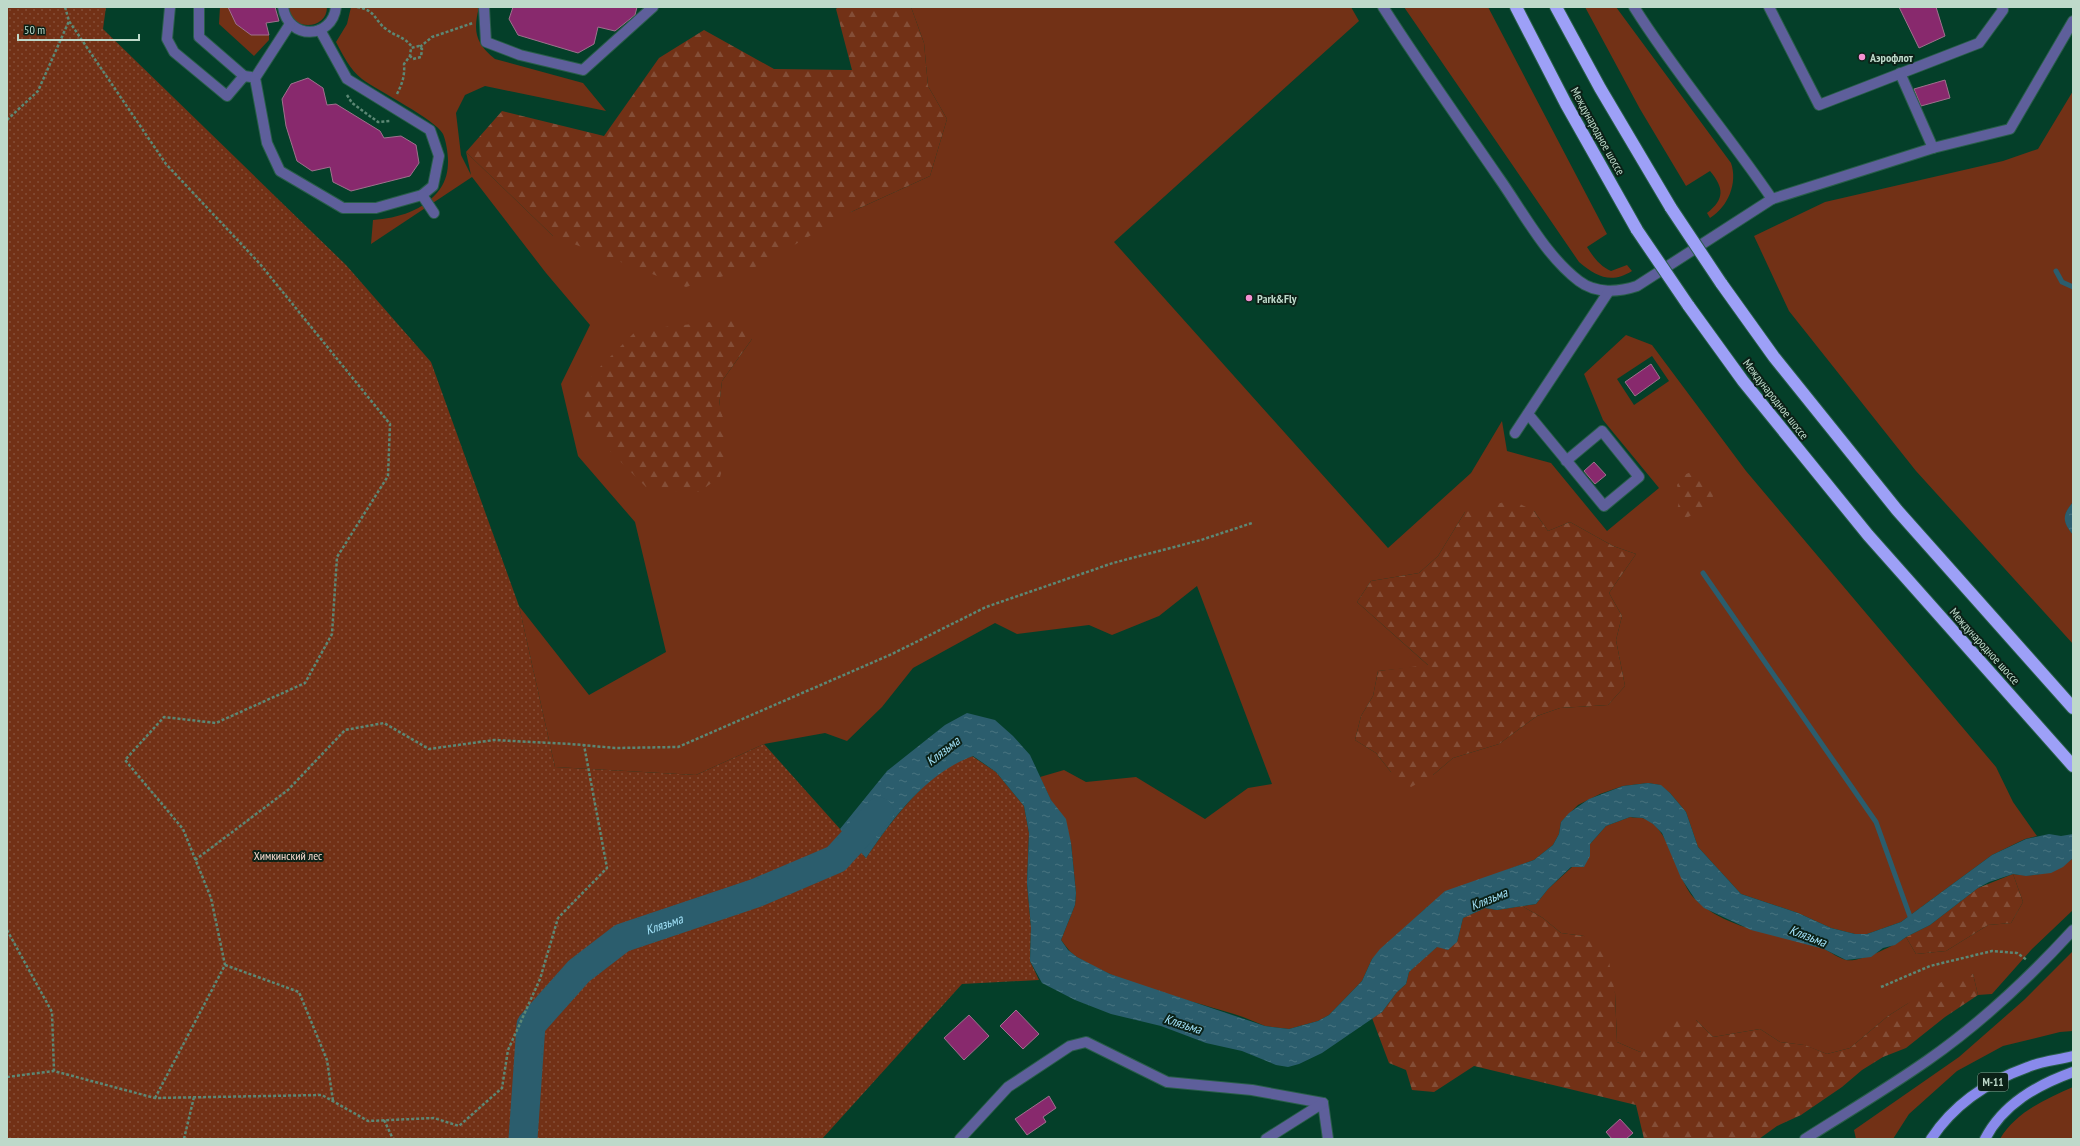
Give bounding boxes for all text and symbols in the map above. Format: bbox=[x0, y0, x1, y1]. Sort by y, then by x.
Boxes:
scale bar bbox=[18, 16, 139, 42]
text: 50 m bbox=[24, 22, 45, 37]
place label: Аэрофлот bbox=[1869, 50, 1914, 65]
marker: Аэрофлот bbox=[1857, 52, 1867, 62]
street label: Международное шоссе bbox=[1568, 85, 1628, 178]
place label: Park&Fly bbox=[1257, 291, 1297, 306]
marker: Park&Fly bbox=[1244, 293, 1254, 303]
street label: Международное шоссе bbox=[1740, 356, 1812, 442]
street label: Международное шоссе bbox=[1947, 605, 2023, 687]
water label: Клязьма bbox=[923, 732, 964, 769]
park label: Химкинский лес bbox=[254, 848, 323, 863]
water label: Клязьма bbox=[1468, 884, 1511, 914]
water label: Клязьма bbox=[643, 910, 685, 938]
water label: Клязьма bbox=[1787, 921, 1830, 951]
water label: Клязьма bbox=[1162, 1010, 1204, 1038]
road number: М-11 bbox=[1978, 1073, 2008, 1091]

